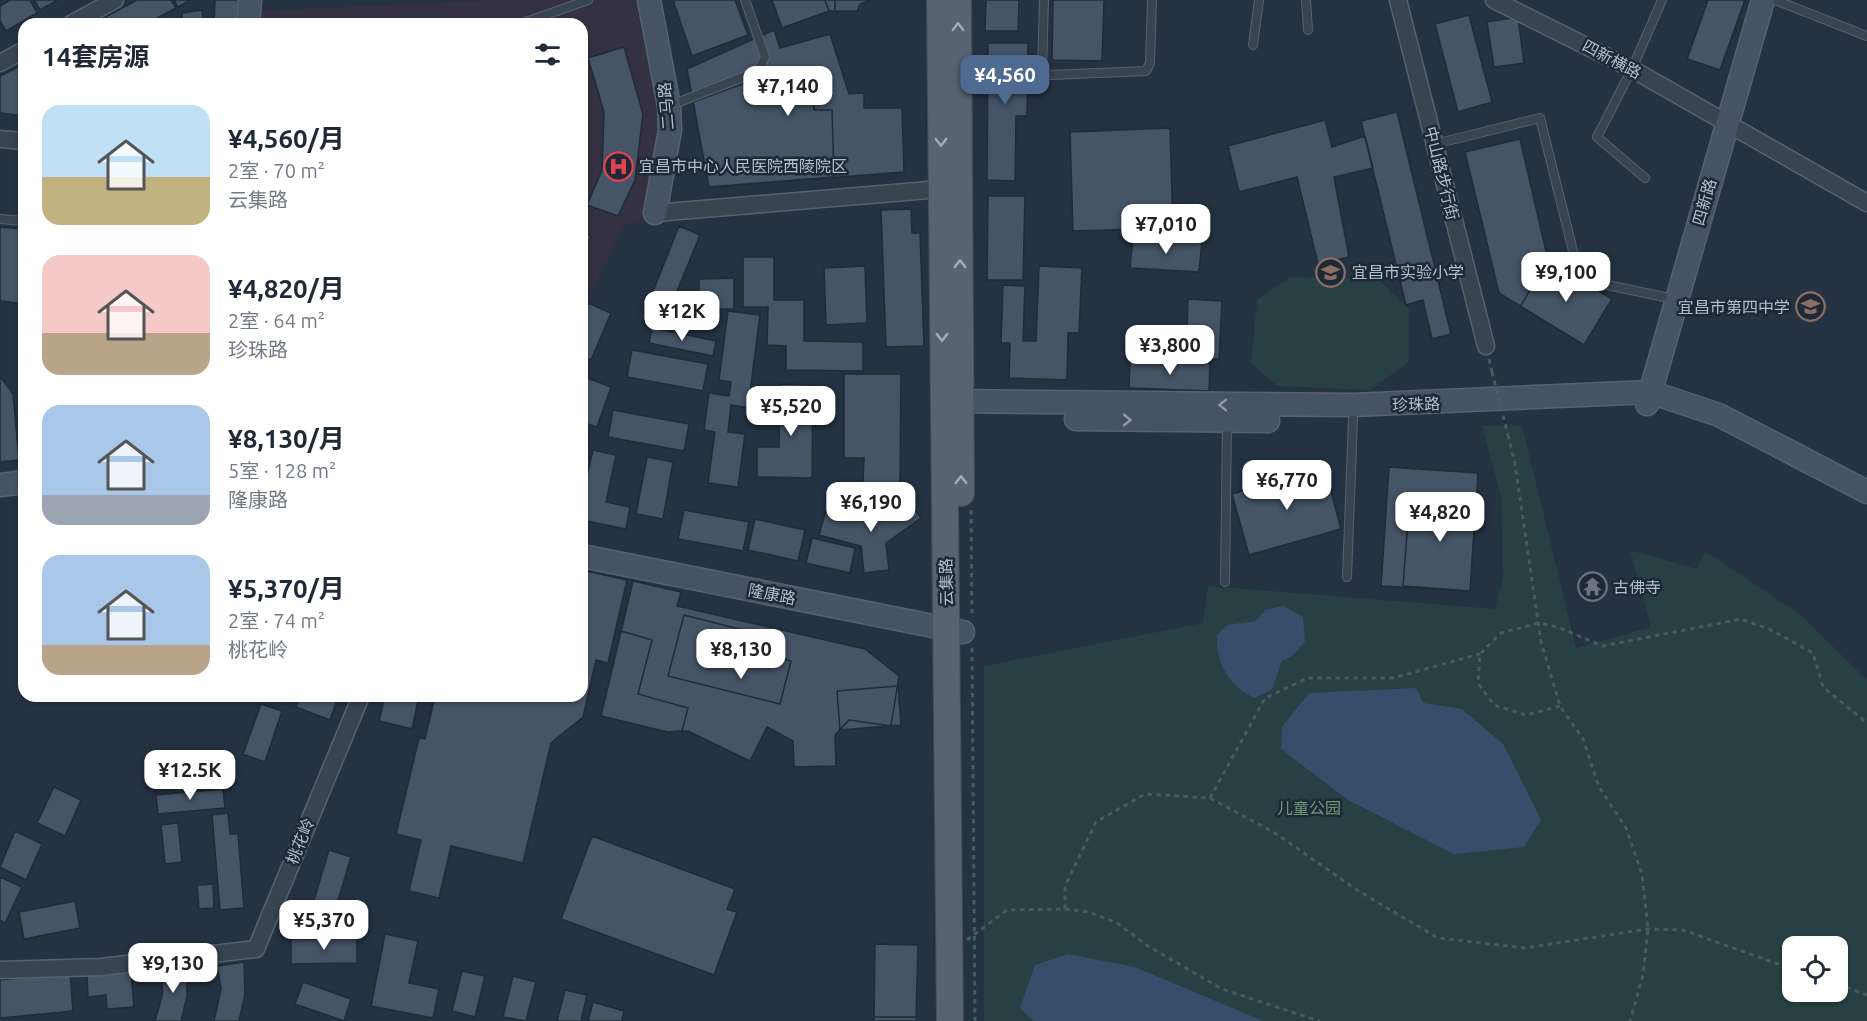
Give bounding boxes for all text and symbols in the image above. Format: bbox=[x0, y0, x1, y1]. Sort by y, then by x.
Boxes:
one-way arrow bbox=[952, 22, 964, 31]
street label: 四新横路 bbox=[1580, 36, 1644, 82]
icon: filters bbox=[531, 38, 564, 71]
text: 14套房源 bbox=[42, 42, 149, 71]
pin: ¥4,560 bbox=[956, 55, 1054, 106]
text: ¥4,560 bbox=[974, 63, 1036, 86]
pin: ¥7,140 bbox=[739, 66, 837, 117]
text: ¥7,140 bbox=[757, 74, 819, 97]
street label: 二马路 bbox=[655, 81, 677, 131]
text: ¥4,560/月 bbox=[228, 124, 345, 153]
street label: 中山路步行街 bbox=[1422, 124, 1462, 222]
icon: home bbox=[90, 129, 162, 201]
one-way arrow bbox=[935, 138, 947, 147]
hospital icon: 宜昌市中心人民医院西陵院区 bbox=[602, 150, 634, 182]
place label: 宜昌市中心人民医院西陵院区 bbox=[639, 157, 847, 175]
text: 2室 · 70 m² bbox=[228, 159, 325, 182]
street label: 四新路 bbox=[1689, 176, 1719, 228]
text: 云集路 bbox=[228, 188, 288, 211]
pin: ¥7,010 bbox=[1117, 204, 1215, 255]
text: ¥7,010 bbox=[1135, 212, 1197, 235]
pin: ¥9,100 bbox=[1517, 252, 1615, 303]
school or university icon: 宜昌市实验小学 bbox=[1315, 256, 1347, 288]
one-way arrow bbox=[954, 259, 966, 268]
text: ¥9,100 bbox=[1535, 260, 1597, 283]
place label: 宜昌市实验小学 bbox=[1352, 263, 1464, 281]
text: ¥4,820/月 bbox=[228, 274, 345, 303]
icon: home bbox=[90, 279, 162, 351]
pin: ¥12K bbox=[646, 291, 718, 342]
school or university icon: 宜昌市第四中学 bbox=[1795, 291, 1827, 323]
place label: 宜昌市第四中学 bbox=[1678, 298, 1790, 316]
text: ¥12K bbox=[658, 299, 706, 322]
text: 2室 · 64 m² bbox=[228, 309, 325, 332]
pin: ¥3,800 bbox=[1121, 325, 1219, 376]
one-way arrow bbox=[936, 333, 948, 342]
text: ¥3,800 bbox=[1139, 333, 1201, 356]
text: 珍珠路 bbox=[228, 338, 288, 361]
pin: ¥5,520 bbox=[742, 386, 840, 437]
text: ¥5,520 bbox=[760, 394, 822, 417]
street label: 珍珠路 bbox=[1392, 394, 1440, 414]
one-way arrow bbox=[1218, 399, 1227, 411]
one-way arrow bbox=[1123, 413, 1132, 426]
text: ¥8,130/月 bbox=[228, 424, 345, 453]
icon: home bbox=[90, 429, 162, 501]
text: 5室 · 128 m² bbox=[228, 459, 336, 482]
pin: ¥6,770 bbox=[1238, 460, 1336, 511]
text: ¥6,770 bbox=[1256, 468, 1318, 491]
one-way arrow bbox=[955, 475, 967, 484]
pin: ¥6,190 bbox=[822, 482, 920, 533]
text: 隆康路 bbox=[228, 488, 288, 511]
text: ¥6,190 bbox=[840, 490, 902, 513]
pin: ¥4,820 bbox=[1391, 492, 1489, 543]
text: ¥4,820 bbox=[1409, 500, 1471, 523]
street label: 云集路 bbox=[937, 558, 955, 606]
temple icon: 古佛寺 bbox=[1576, 571, 1608, 603]
text: ¥5,370/月 bbox=[228, 574, 345, 603]
place label: 古佛寺 bbox=[1613, 578, 1661, 596]
icon: home bbox=[90, 579, 162, 651]
street label: 隆康路 bbox=[747, 581, 797, 607]
text: 2室 · 74 m² bbox=[228, 609, 325, 632]
pin: ¥8,130 bbox=[692, 629, 790, 680]
text: ¥8,130 bbox=[710, 637, 772, 660]
text: 桃花岭 bbox=[228, 638, 288, 661]
pin: ¥12.5K bbox=[141, 750, 239, 801]
text: ¥12.5K bbox=[158, 758, 222, 781]
park label: 儿童公园 bbox=[1277, 799, 1341, 817]
street label: 桃花岭 bbox=[283, 815, 317, 867]
pin: ¥5,370 bbox=[275, 900, 373, 951]
text: ¥5,370 bbox=[293, 908, 355, 931]
map controls bbox=[1782, 936, 1848, 1002]
button: locate bbox=[1782, 936, 1848, 1002]
pin: ¥9,130 bbox=[124, 943, 222, 994]
text: ¥9,130 bbox=[142, 951, 204, 974]

